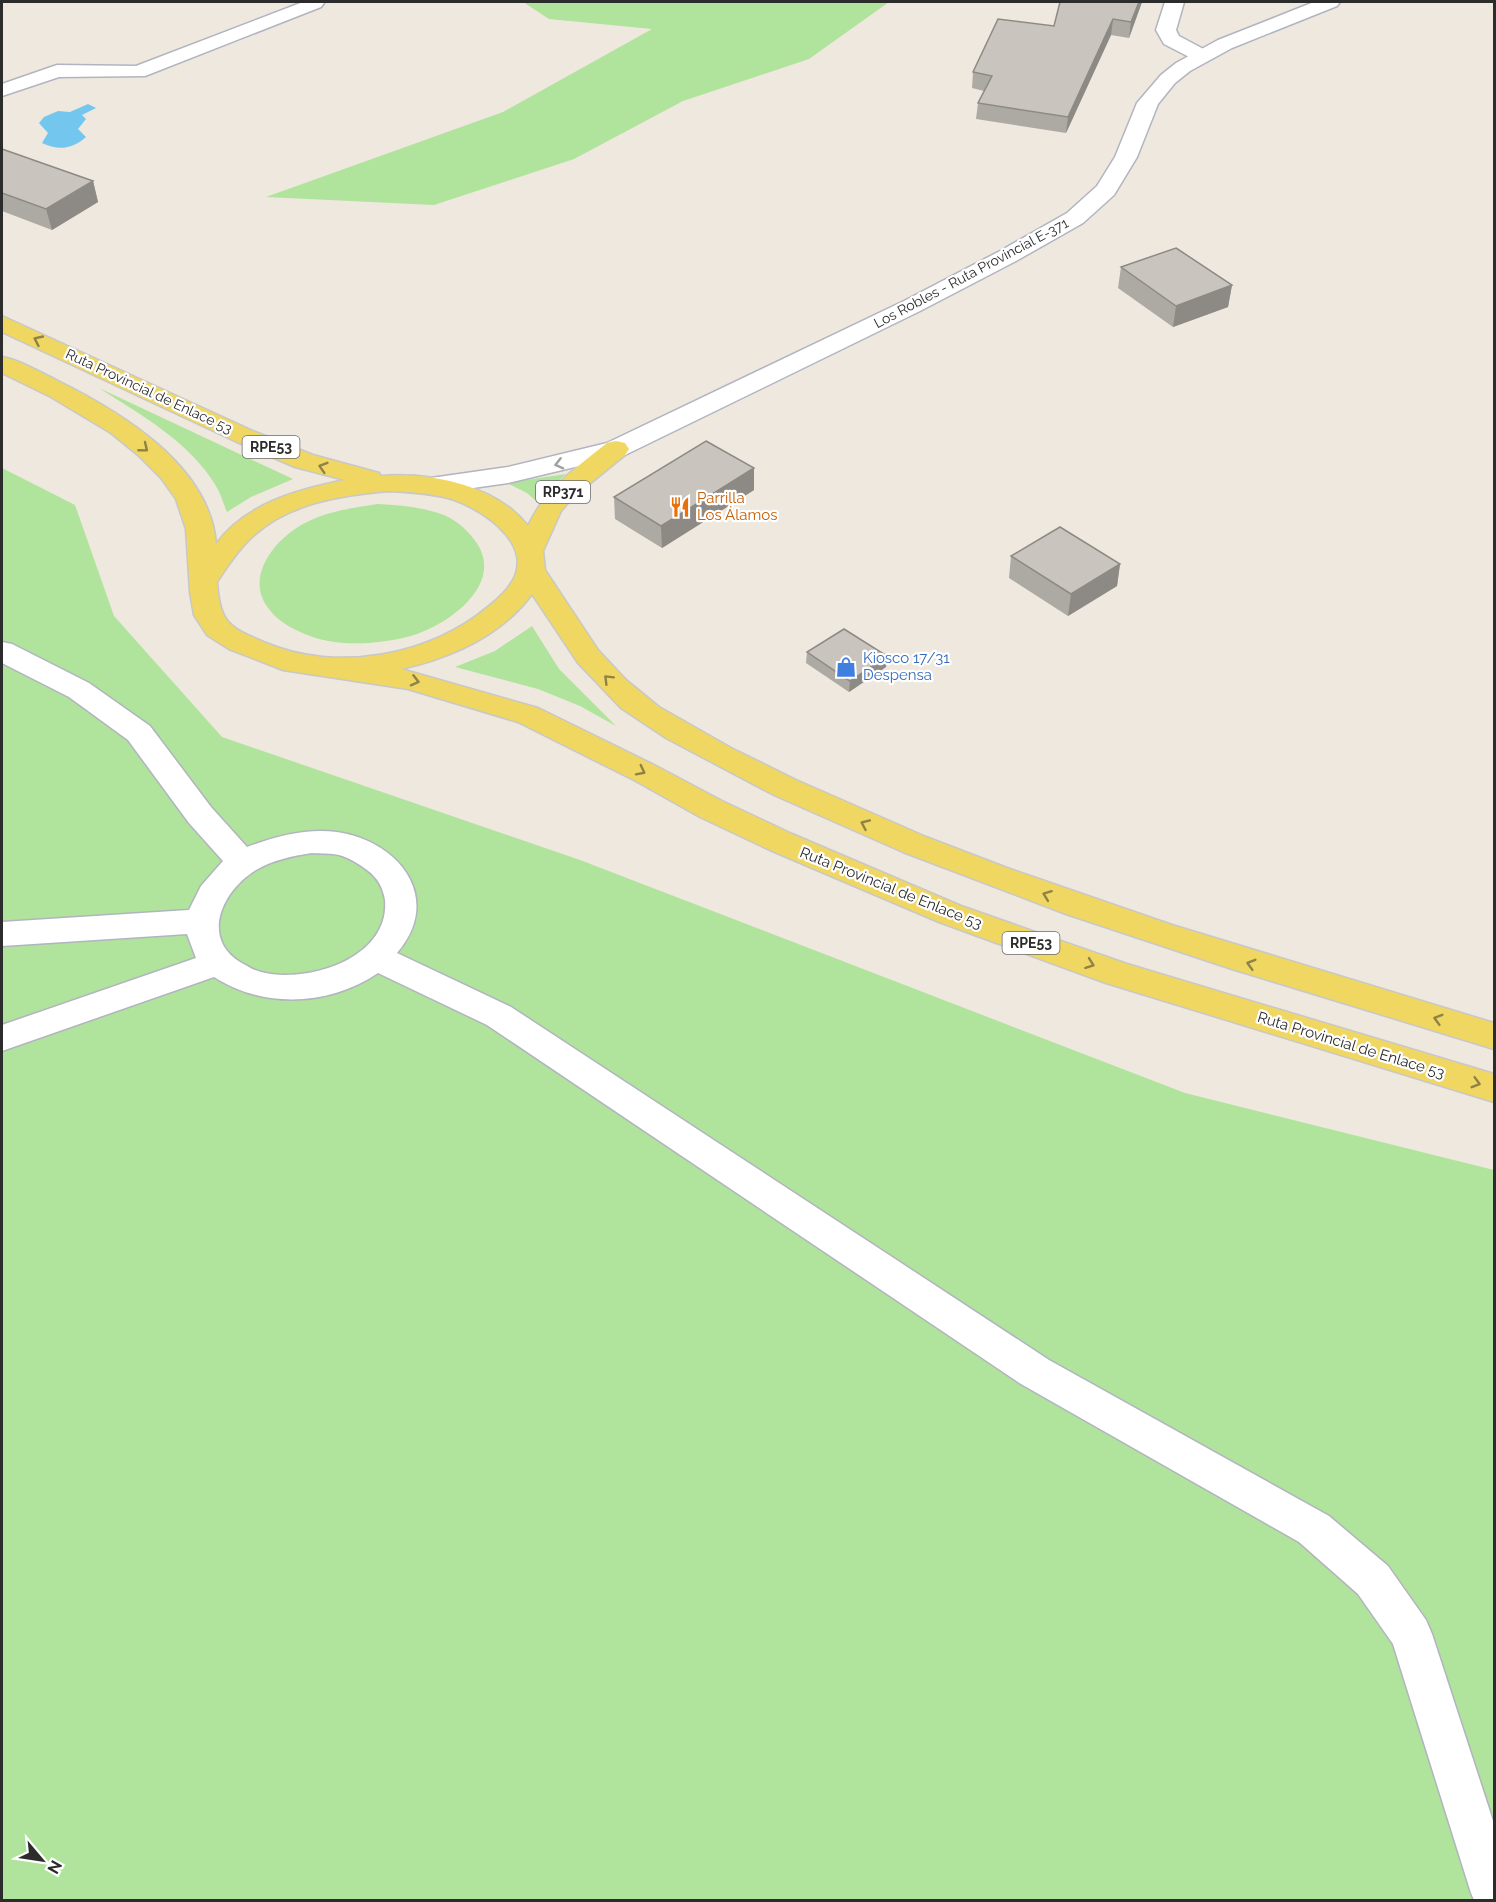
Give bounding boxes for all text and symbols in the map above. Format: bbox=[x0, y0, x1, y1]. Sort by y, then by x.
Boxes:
street label: Los Robles - Ruta Provincial E-371 bbox=[871, 215, 1071, 331]
one-way arrow bbox=[34, 335, 45, 347]
street label: Ruta Provincial de Enlace 53 bbox=[63, 345, 235, 437]
road number: RPE53 bbox=[242, 436, 300, 458]
one-way arrow bbox=[137, 440, 148, 451]
one-way arrow bbox=[554, 456, 564, 469]
one-way arrow bbox=[318, 462, 329, 474]
road number: RP371 bbox=[536, 481, 590, 503]
place label: Parrilla Los Álamos bbox=[697, 489, 777, 524]
restaurant icon: Parrilla Los Álamos bbox=[668, 495, 692, 519]
place label: Kiosco 17/31 Despensa bbox=[863, 649, 950, 684]
shop icon: Kiosco 17/31 Despensa bbox=[834, 655, 858, 679]
one-way arrow bbox=[410, 674, 420, 687]
one-way arrow bbox=[604, 675, 615, 685]
one-way arrow bbox=[635, 764, 645, 775]
one-way arrow bbox=[860, 820, 871, 832]
street label: Ruta Provincial de Enlace 53 bbox=[797, 843, 985, 933]
one-way arrow bbox=[1042, 890, 1052, 903]
road number: RPE53 bbox=[1002, 932, 1060, 954]
one-way arrow bbox=[1084, 956, 1094, 969]
one-way arrow bbox=[1246, 959, 1257, 971]
street label: Ruta Provincial de Enlace 53 bbox=[1255, 1008, 1447, 1082]
one-way arrow bbox=[1433, 1014, 1444, 1026]
one-way arrow bbox=[1471, 1076, 1481, 1088]
north arrow bbox=[12, 1830, 72, 1890]
text: N bbox=[43, 1857, 66, 1877]

